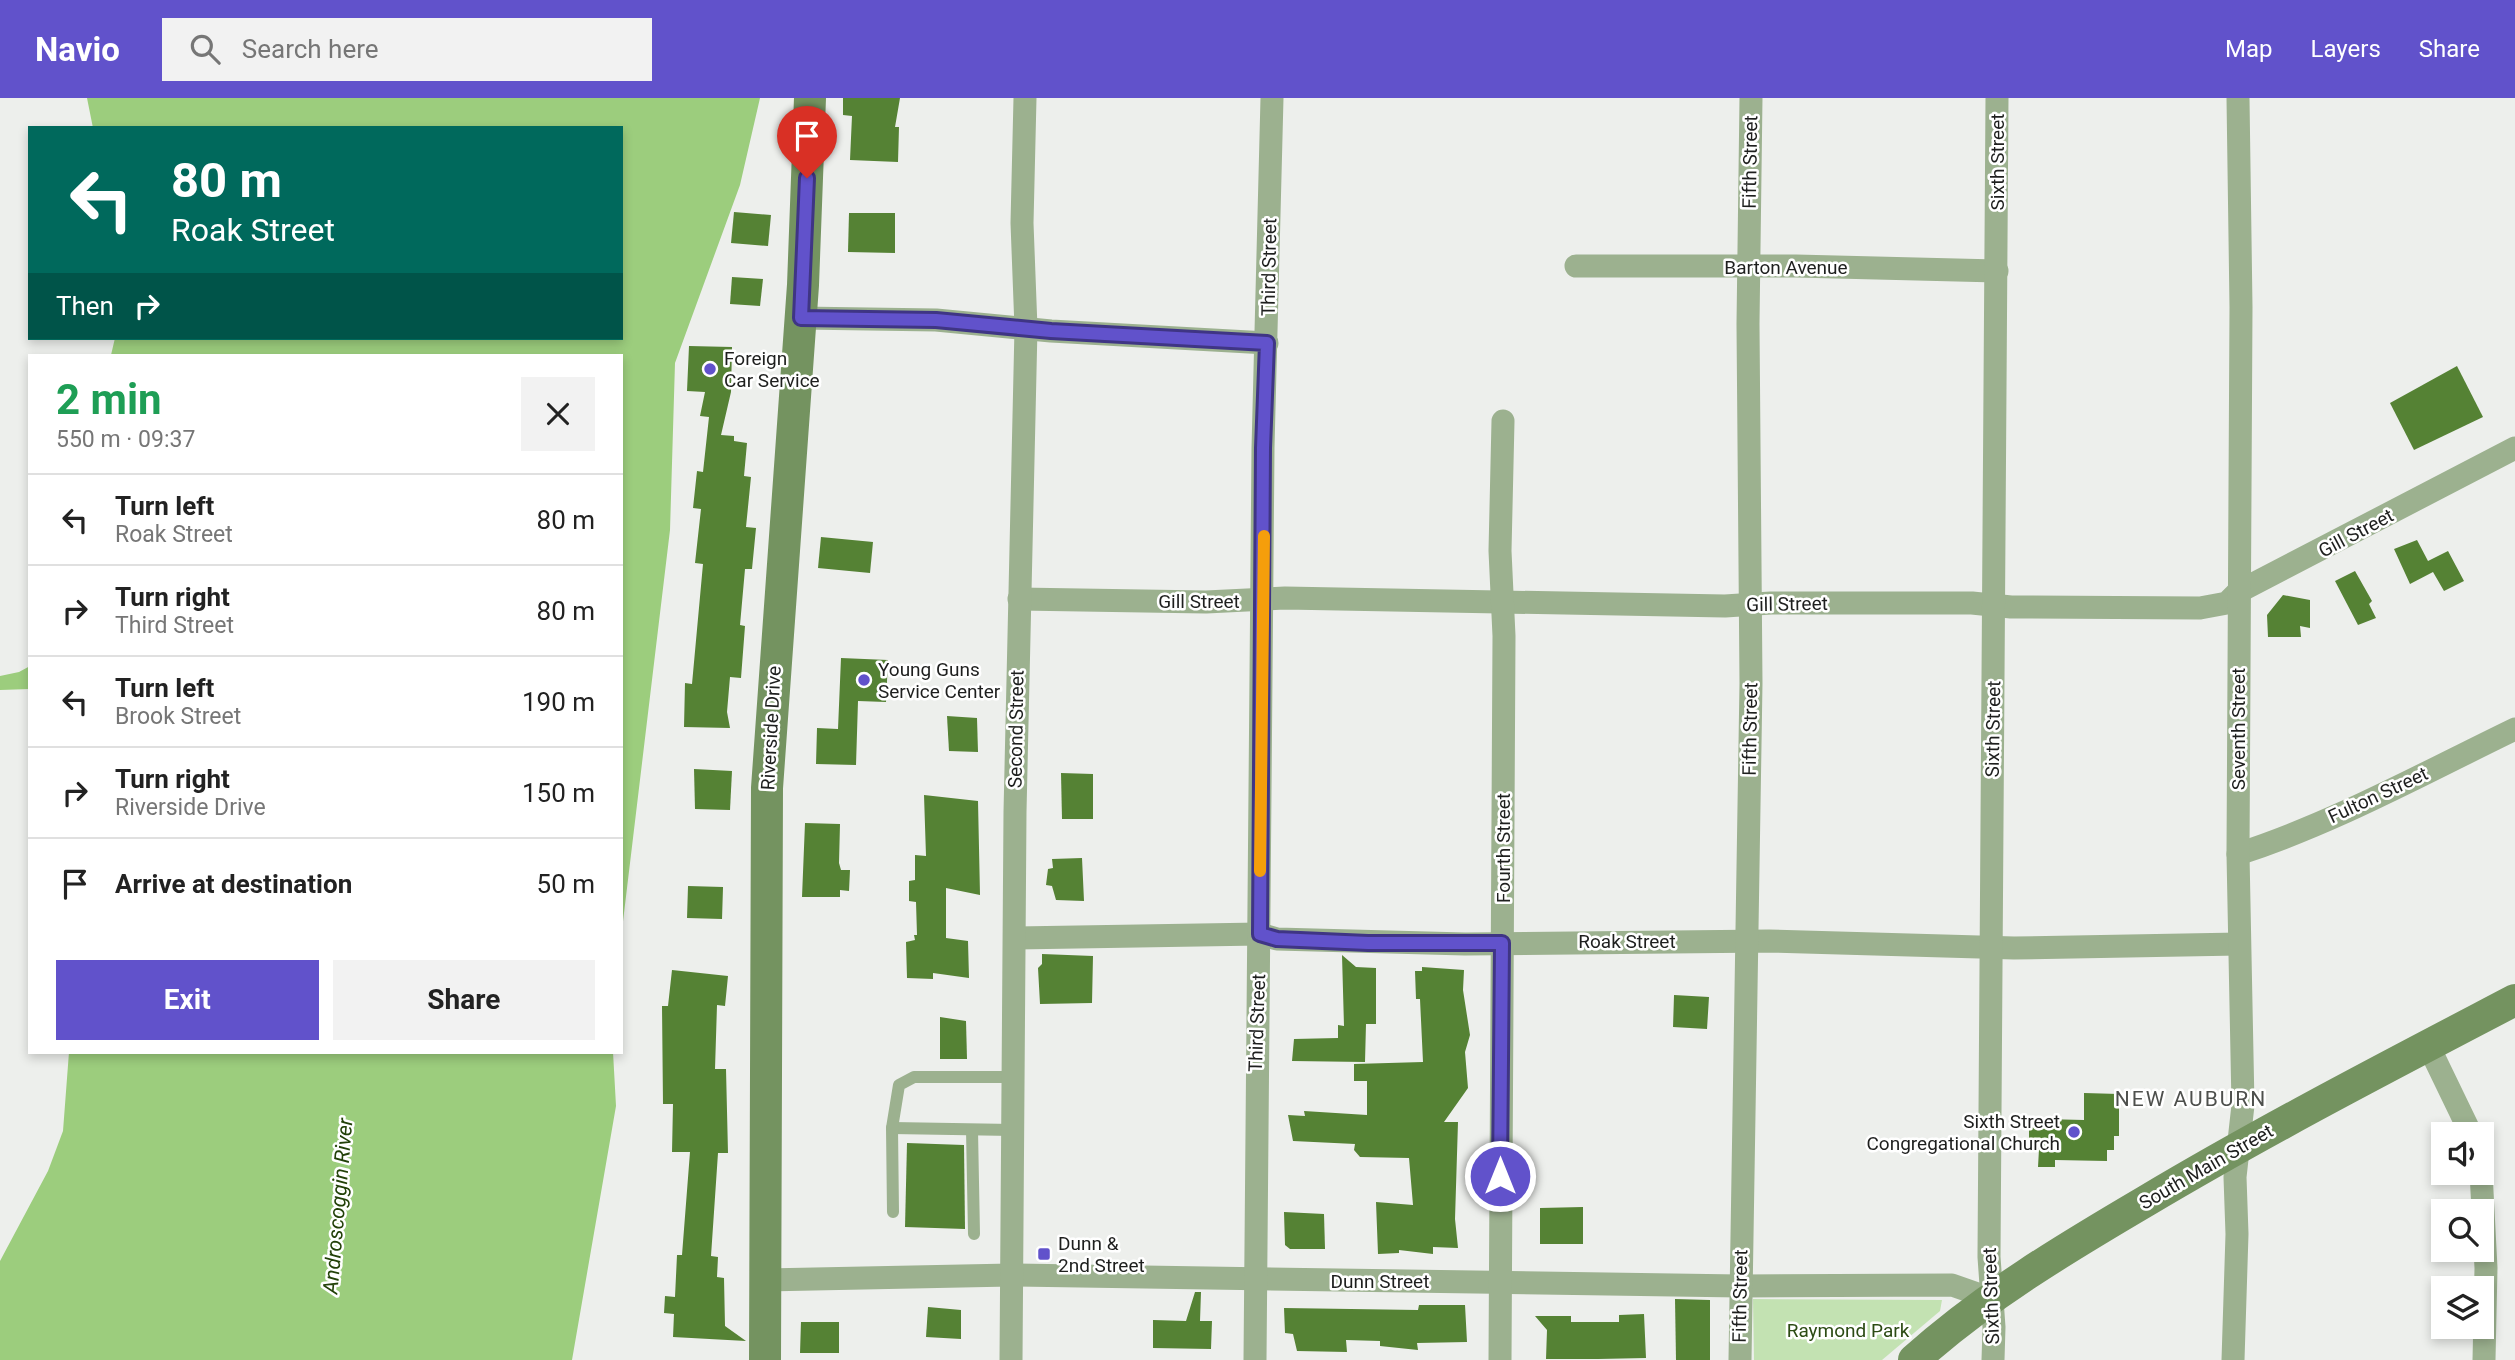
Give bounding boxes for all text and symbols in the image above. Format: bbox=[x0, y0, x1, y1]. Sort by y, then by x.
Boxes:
search box bbox=[162, 18, 652, 81]
text: Navio bbox=[35, 30, 120, 69]
icon: search bbox=[186, 30, 224, 68]
text: Search here bbox=[242, 34, 379, 64]
text: Map bbox=[2225, 35, 2273, 63]
text: Layers bbox=[2311, 35, 2381, 63]
text: Share bbox=[2419, 35, 2480, 63]
pin bbox=[777, 106, 837, 178]
street label: Sixth Street bbox=[1986, 114, 2009, 210]
street label: Fifth Street bbox=[1738, 115, 1762, 209]
icon: arrive bbox=[788, 117, 826, 155]
text: 80 m bbox=[171, 152, 282, 209]
icon: left bbox=[56, 154, 147, 245]
text: Roak Street bbox=[171, 211, 335, 249]
street label: Third Street bbox=[1257, 218, 1281, 316]
street label: Barton Avenue bbox=[1724, 256, 1848, 279]
icon: right bbox=[128, 287, 166, 325]
text: Then bbox=[56, 291, 114, 321]
place label: Foreign Car Service bbox=[724, 347, 820, 392]
marker: Foreign Car Service bbox=[702, 361, 718, 377]
text: 2 min bbox=[56, 375, 162, 424]
button: close bbox=[521, 377, 595, 451]
text: 550 m · 09:37 bbox=[56, 426, 195, 453]
text: Turn left bbox=[115, 491, 214, 521]
icon: left bbox=[56, 501, 94, 539]
street label: Gill Street bbox=[2315, 504, 2397, 562]
text: 80 m bbox=[537, 505, 595, 535]
text: Roak Street bbox=[115, 521, 233, 548]
text: Turn right bbox=[115, 582, 230, 612]
street label: Gill Street bbox=[1158, 590, 1240, 613]
icon: right bbox=[56, 592, 94, 630]
street label: Gill Street bbox=[1746, 592, 1828, 616]
text: 80 m bbox=[537, 596, 595, 626]
text: Third Street bbox=[115, 612, 234, 639]
place label: Young Guns Service Center bbox=[878, 658, 1001, 703]
street label: Riverside Drive bbox=[756, 665, 786, 791]
street label: Seventh Street bbox=[2227, 668, 2250, 790]
street label: Second Street bbox=[1003, 670, 1029, 788]
marker: Young Guns Service Center bbox=[856, 672, 872, 688]
text: Turn left bbox=[115, 673, 214, 703]
street label: Sixth Street bbox=[1981, 680, 2005, 778]
street label: Fifth Street bbox=[1738, 682, 1762, 776]
icon: left bbox=[56, 683, 94, 721]
text: 190 m bbox=[522, 687, 595, 717]
text: Brook Street bbox=[115, 703, 241, 730]
street label: Fulton Street bbox=[2324, 762, 2432, 828]
text: Turn right bbox=[115, 764, 230, 794]
icon: right bbox=[56, 774, 94, 812]
text: 150 m bbox=[522, 778, 595, 808]
street label: Fourth Street bbox=[1492, 793, 1515, 903]
text: Riverside Drive bbox=[115, 794, 266, 821]
icon: arrive bbox=[56, 865, 94, 903]
text: Arrive at destination bbox=[115, 869, 352, 899]
text: 50 m bbox=[537, 869, 595, 899]
street label: Roak Street bbox=[1578, 930, 1676, 953]
button: Exit bbox=[56, 960, 319, 1040]
button: Share bbox=[333, 960, 595, 1040]
street label: Third Street bbox=[1244, 974, 1270, 1072]
district label: NEW AUBURN bbox=[2115, 1087, 2267, 1111]
place label: Sixth Street Congregational Church bbox=[1866, 1110, 2060, 1155]
water label: Androscoggin River bbox=[318, 1116, 358, 1296]
street label: South Main Street bbox=[2135, 1119, 2277, 1215]
map controls bbox=[2431, 1122, 2494, 1339]
button: sound bbox=[2431, 1122, 2494, 1185]
marker: Sixth Street Congregational Church bbox=[2066, 1124, 2082, 1140]
position arrow bbox=[1463, 1139, 1537, 1213]
button: search bbox=[2431, 1199, 2494, 1262]
place label: Dunn & 2nd Street bbox=[1058, 1232, 1145, 1277]
marker: Dunn & 2nd Street bbox=[1036, 1246, 1052, 1262]
street label: Sixth Street bbox=[1978, 1247, 2004, 1345]
street label: Fifth Street bbox=[1728, 1249, 1752, 1343]
street label: Dunn Street bbox=[1331, 1270, 1429, 1293]
button: layers bbox=[2431, 1276, 2494, 1339]
park label: Raymond Park bbox=[1787, 1319, 1910, 1342]

